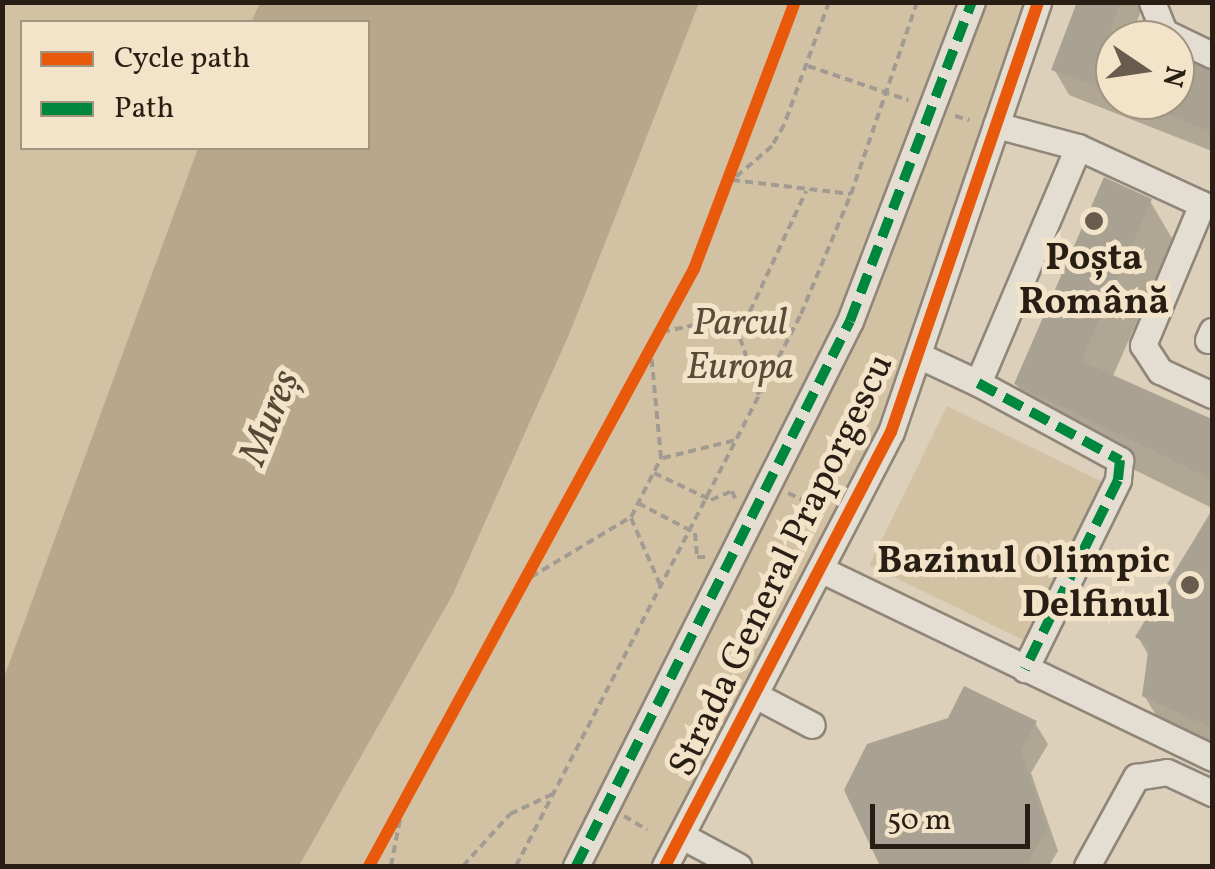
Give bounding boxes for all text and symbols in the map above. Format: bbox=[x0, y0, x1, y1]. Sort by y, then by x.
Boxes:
legend bbox=[20, 20, 370, 150]
north arrow bbox=[1095, 20, 1195, 120]
text: Cycle path bbox=[114, 38, 250, 80]
text: N bbox=[1151, 62, 1194, 91]
text: Path bbox=[114, 88, 174, 130]
marker: Poșta Română bbox=[1083, 210, 1105, 232]
place label: Poșta Română bbox=[1019, 237, 1169, 326]
park label: Parcul Europa bbox=[686, 302, 794, 392]
street label: Strada General Praporgescu bbox=[661, 347, 905, 785]
water label: Mureș bbox=[230, 364, 312, 472]
place label: Bazinul Olimpic Delfinul bbox=[877, 540, 1170, 630]
marker: Bazinul Olimpic Delfinul bbox=[1179, 574, 1201, 596]
scale bar bbox=[875, 784, 1035, 846]
text: 50 m bbox=[887, 800, 951, 842]

